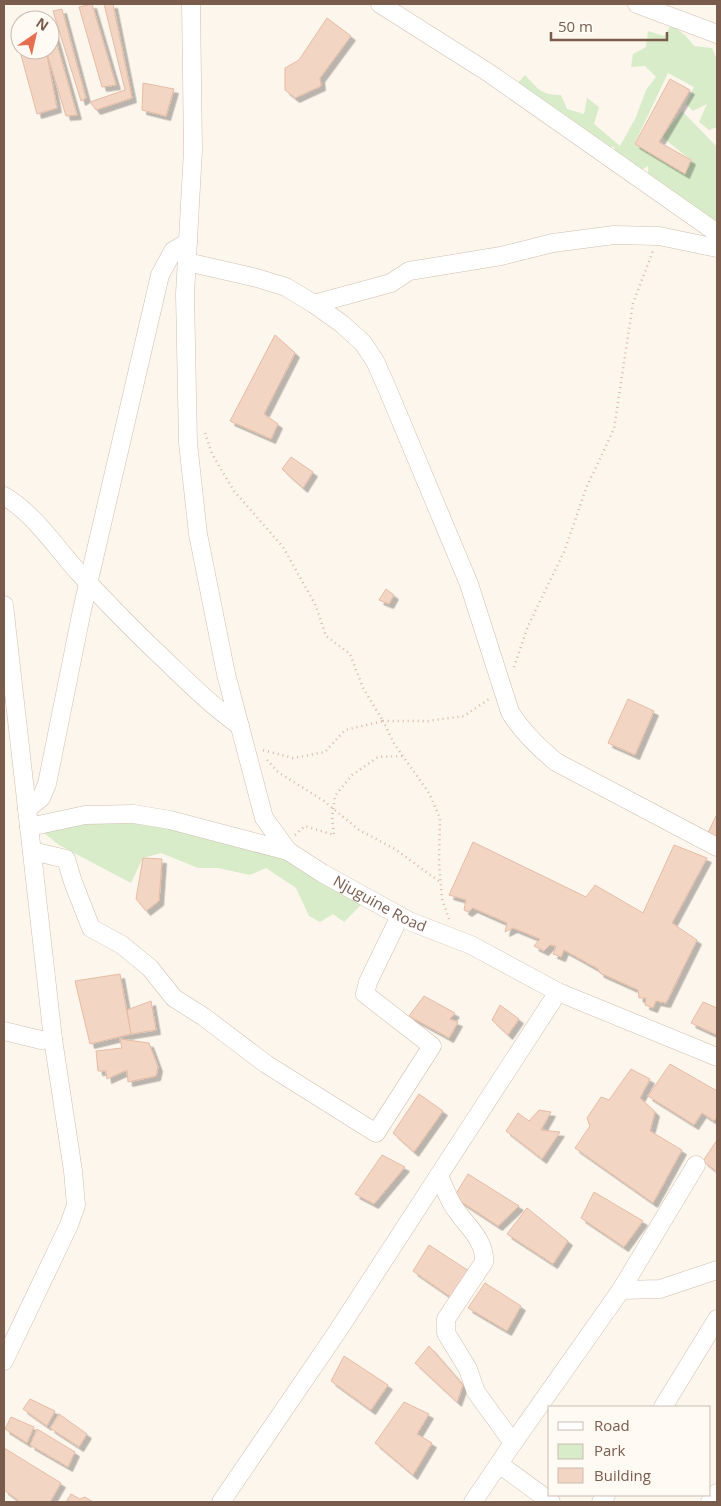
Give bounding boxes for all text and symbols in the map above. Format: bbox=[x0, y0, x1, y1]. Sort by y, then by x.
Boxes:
north arrow bbox=[10, 10, 60, 60]
scale bar bbox=[551, 10, 667, 42]
text: N bbox=[33, 13, 53, 35]
text: 50 m bbox=[558, 16, 593, 36]
street label: Njuguine Road bbox=[330, 870, 430, 936]
legend bbox=[548, 1406, 711, 1496]
text: Road bbox=[594, 1415, 630, 1435]
text: Park bbox=[594, 1440, 625, 1460]
text: Building bbox=[594, 1465, 651, 1485]

